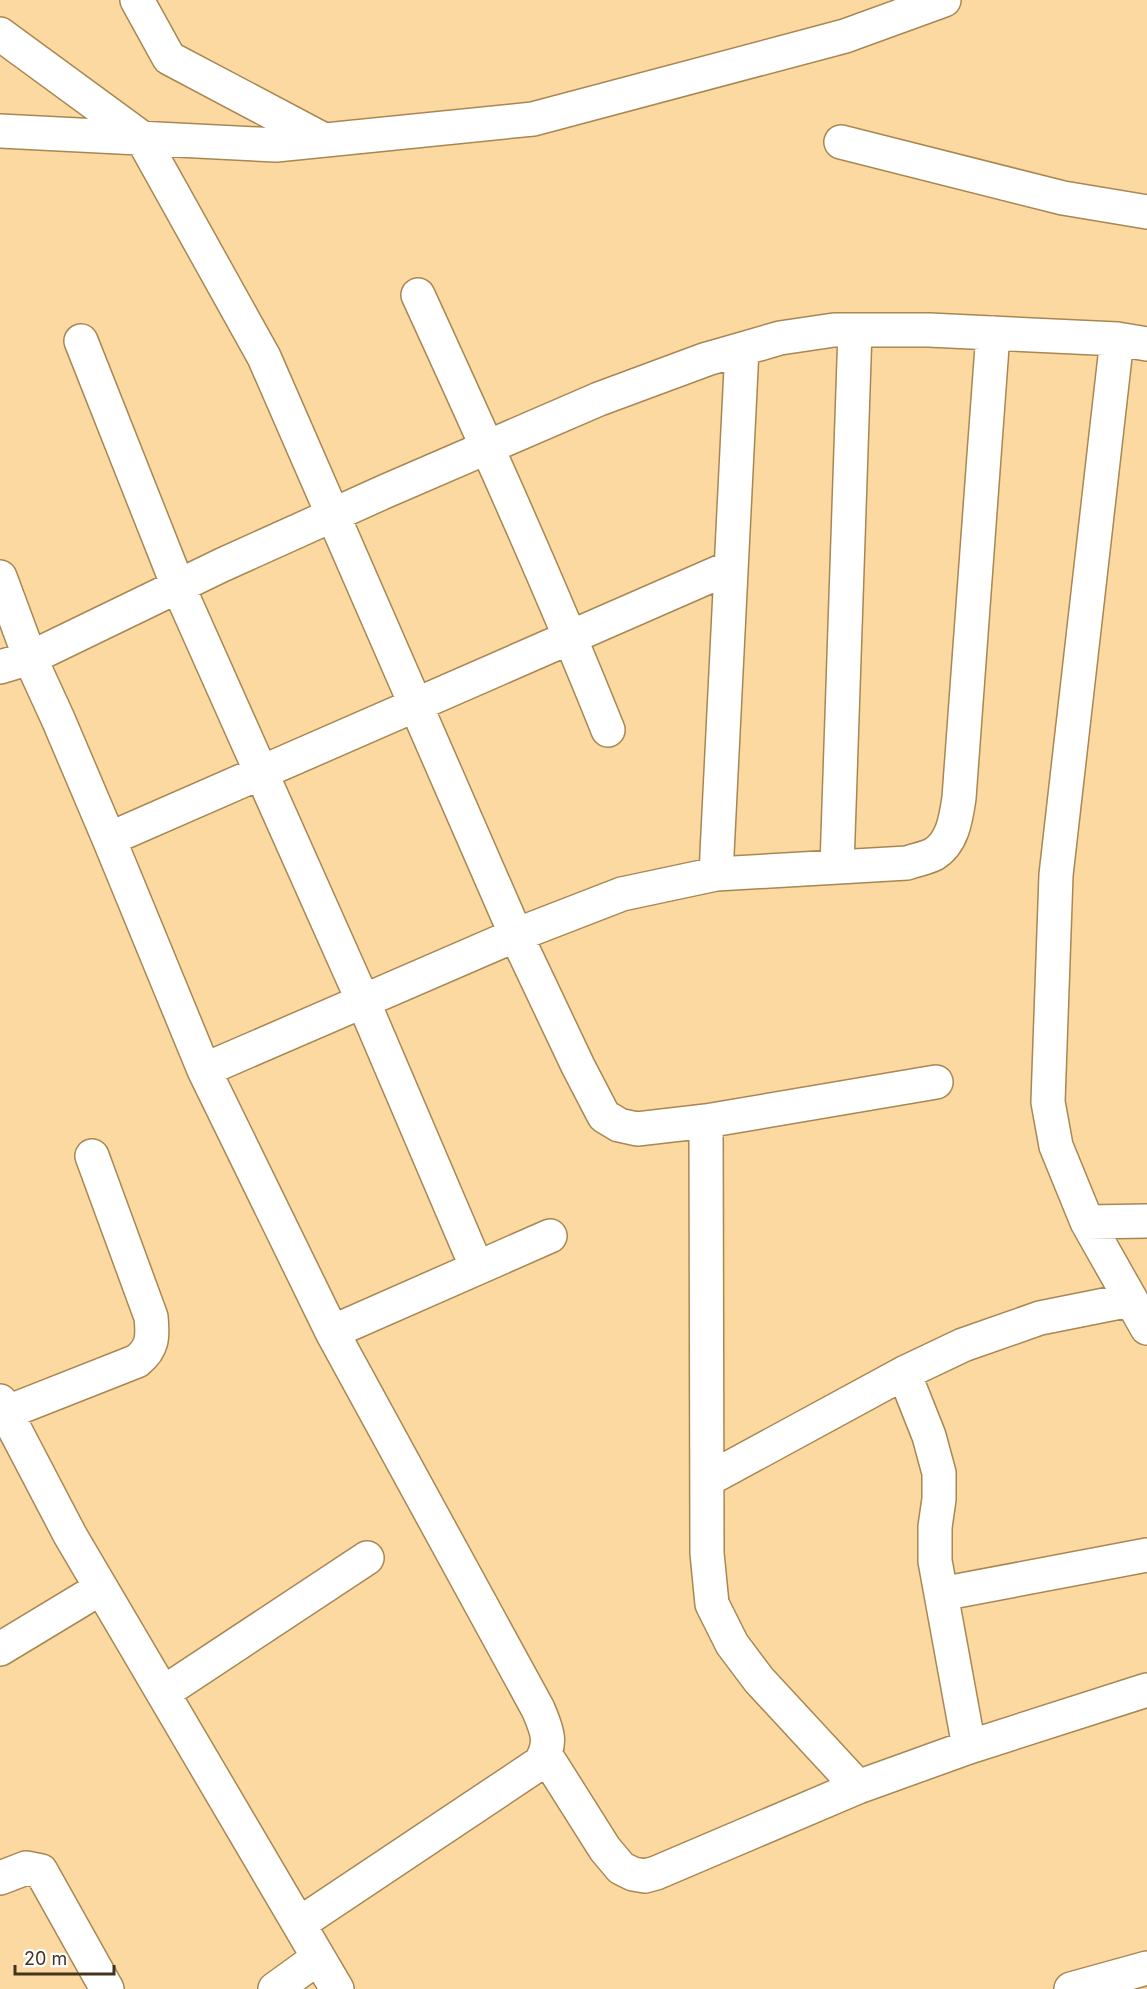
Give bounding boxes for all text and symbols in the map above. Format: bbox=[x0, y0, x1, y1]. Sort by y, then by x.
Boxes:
scale bar bbox=[15, 1938, 114, 1976]
text: 20 m bbox=[24, 1948, 67, 1969]

